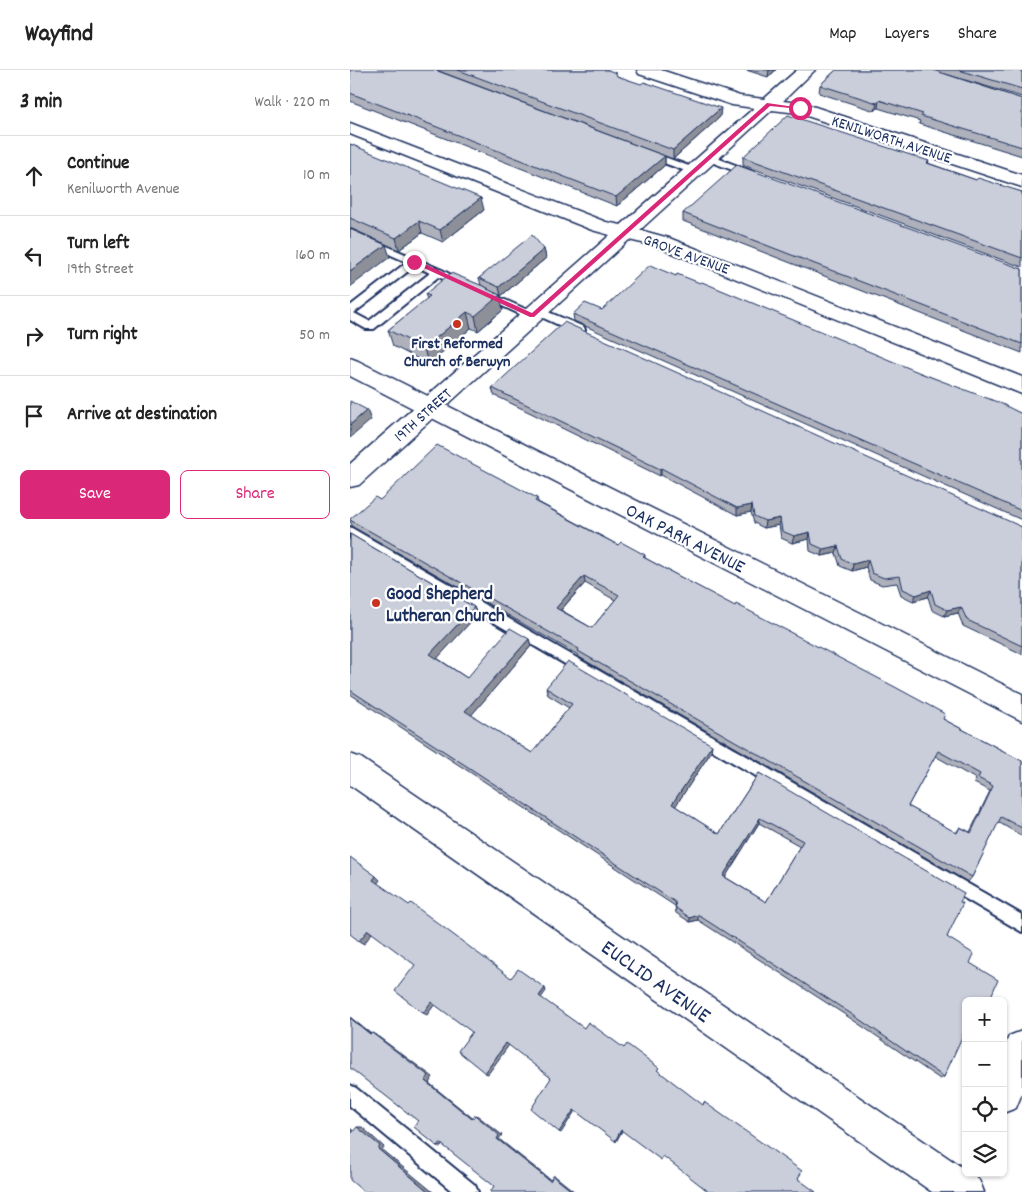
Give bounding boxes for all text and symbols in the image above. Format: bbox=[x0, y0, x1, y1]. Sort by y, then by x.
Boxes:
text: Wayfind bbox=[25, 18, 93, 52]
text: Map bbox=[829, 22, 856, 47]
text: Layers bbox=[884, 22, 930, 47]
text: Share bbox=[958, 22, 997, 47]
text: 3 min bbox=[20, 88, 62, 118]
text: Walk · 220 m bbox=[255, 91, 330, 114]
route start bbox=[789, 97, 812, 120]
street label: KENILWORTH AVENUE bbox=[828, 110, 955, 171]
text: Continue bbox=[67, 151, 129, 178]
icon: ahead bbox=[20, 162, 48, 190]
text: 10 m bbox=[303, 164, 330, 187]
text: Kenilworth Avenue bbox=[67, 178, 180, 201]
street label: GROVE AVENUE bbox=[640, 229, 733, 282]
text: Turn left bbox=[67, 231, 130, 258]
icon: left bbox=[20, 242, 48, 270]
text: 160 m bbox=[295, 244, 330, 267]
route end bbox=[403, 251, 426, 274]
text: 19th Street bbox=[67, 258, 134, 281]
marker: First Reformed Church of Berwyn bbox=[451, 318, 463, 330]
icon: right bbox=[20, 322, 48, 350]
text: Turn right bbox=[67, 322, 138, 349]
text: 50 m bbox=[299, 324, 330, 347]
place label: First Reformed Church of Berwyn bbox=[404, 333, 510, 374]
street label: 19TH STREET bbox=[389, 383, 458, 448]
icon: arrive bbox=[20, 402, 48, 430]
text: Arrive at destination bbox=[67, 402, 217, 429]
button: Save bbox=[20, 470, 170, 519]
button: Share bbox=[180, 470, 330, 519]
street label: OAK PARK AVENUE bbox=[620, 498, 749, 582]
place label: Good Shepherd Lutheran Church bbox=[386, 582, 505, 631]
marker: Good Shepherd Lutheran Church bbox=[370, 597, 382, 609]
street label: EUCLID AVENUE bbox=[594, 934, 716, 1032]
map controls bbox=[962, 997, 1007, 1177]
button: + bbox=[962, 997, 1007, 1042]
button: − bbox=[962, 1042, 1007, 1087]
button: locate bbox=[962, 1087, 1007, 1132]
button: layers bbox=[962, 1132, 1007, 1177]

